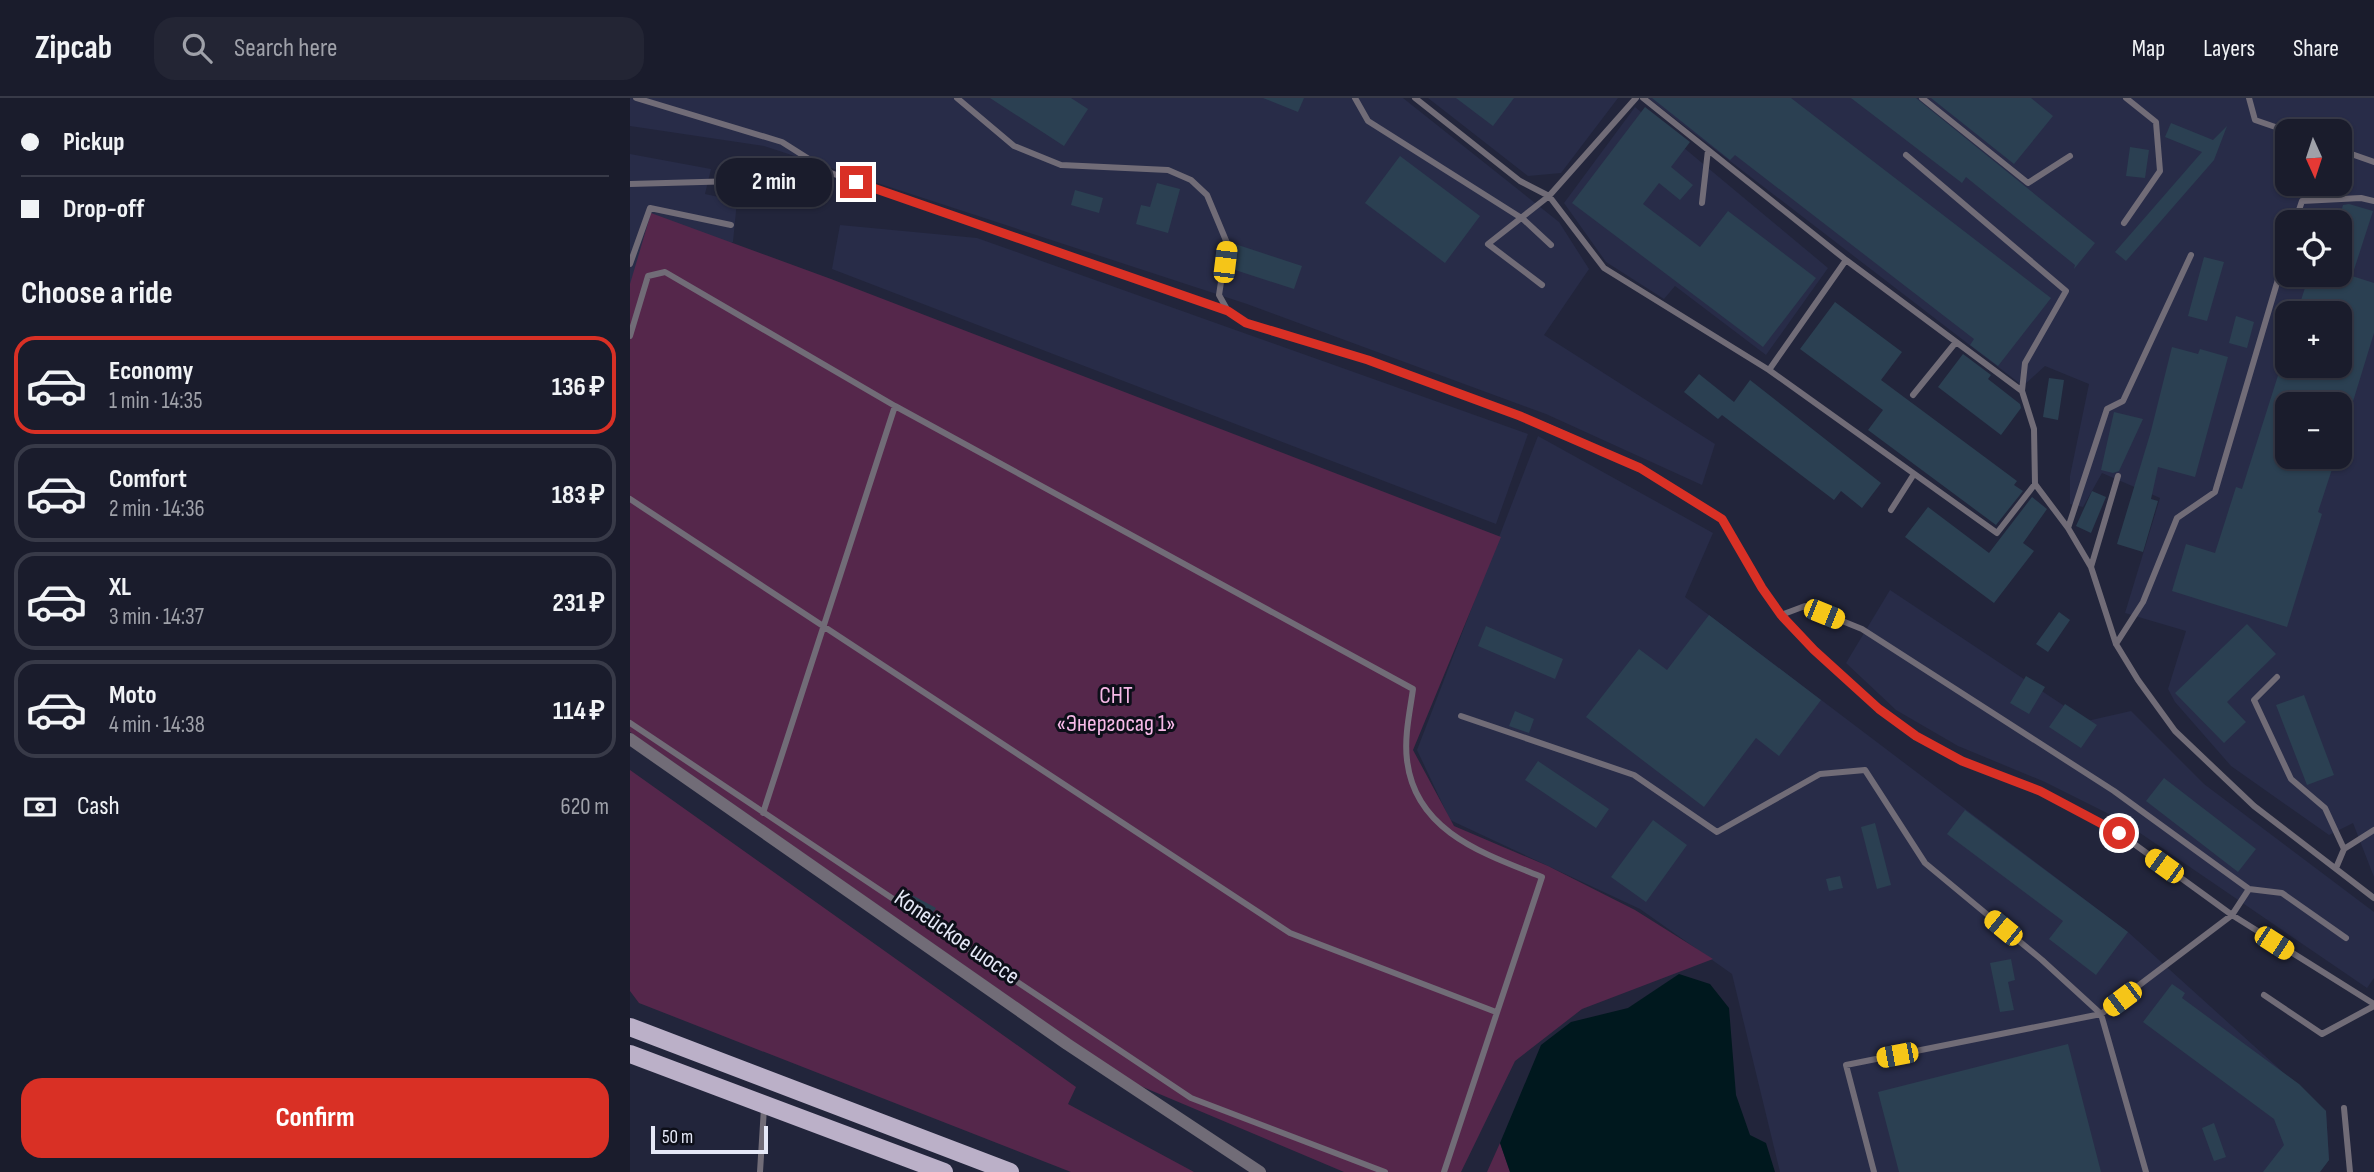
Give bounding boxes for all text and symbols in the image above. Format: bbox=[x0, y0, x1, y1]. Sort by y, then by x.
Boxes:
search box bbox=[154, 17, 644, 80]
text: Zipcab bbox=[35, 28, 112, 68]
icon: search bbox=[178, 29, 216, 67]
text: Search here bbox=[234, 33, 337, 64]
text: Map bbox=[2132, 34, 2165, 63]
text: Layers bbox=[2203, 34, 2255, 63]
text: Share bbox=[2293, 34, 2339, 63]
north arrow bbox=[2275, 119, 2352, 196]
map controls bbox=[2275, 119, 2352, 469]
text: Pickup bbox=[63, 127, 125, 158]
callout: 2 min bbox=[716, 158, 832, 206]
route end bbox=[840, 166, 872, 198]
text: 2 min bbox=[752, 168, 796, 196]
text: Drop-off bbox=[63, 194, 144, 225]
button: locate bbox=[2275, 210, 2352, 287]
car bbox=[1213, 240, 1238, 284]
text: Choose a ride bbox=[21, 274, 173, 313]
button: + bbox=[2275, 301, 2352, 378]
icon: car bbox=[25, 354, 88, 417]
text: Economy bbox=[109, 356, 193, 387]
text: 136 ₽ bbox=[552, 372, 605, 403]
text: 1 min · 14:35 bbox=[109, 387, 202, 415]
button: − bbox=[2275, 392, 2352, 469]
icon: car bbox=[25, 462, 88, 525]
text: Comfort bbox=[109, 464, 187, 495]
text: 183 ₽ bbox=[552, 480, 605, 511]
text: 2 min · 14:36 bbox=[109, 495, 205, 523]
icon: car bbox=[25, 570, 88, 633]
text: XL bbox=[109, 572, 131, 603]
text: 231 ₽ bbox=[553, 588, 605, 619]
car bbox=[1801, 596, 1848, 632]
text: 3 min · 14:37 bbox=[109, 603, 204, 631]
icon: car bbox=[25, 678, 88, 741]
text: Moto bbox=[109, 680, 157, 711]
park label: СНТ «Энергосад 1» bbox=[1056, 681, 1176, 738]
text: 114 ₽ bbox=[553, 696, 605, 727]
text: 4 min · 14:38 bbox=[109, 711, 205, 739]
icon: cash bbox=[21, 788, 59, 826]
text: Cash bbox=[77, 791, 120, 822]
text: 620 m bbox=[561, 793, 609, 821]
route start bbox=[2103, 817, 2135, 849]
car bbox=[2141, 845, 2188, 887]
street label: Копейское шоссе bbox=[889, 883, 1025, 991]
car bbox=[1981, 907, 2026, 949]
car bbox=[2251, 923, 2298, 963]
car bbox=[2099, 978, 2146, 1020]
car bbox=[1875, 1041, 1920, 1069]
button: Confirm bbox=[21, 1078, 609, 1158]
scale bar bbox=[651, 1123, 768, 1155]
text: 50 m bbox=[662, 1126, 693, 1149]

